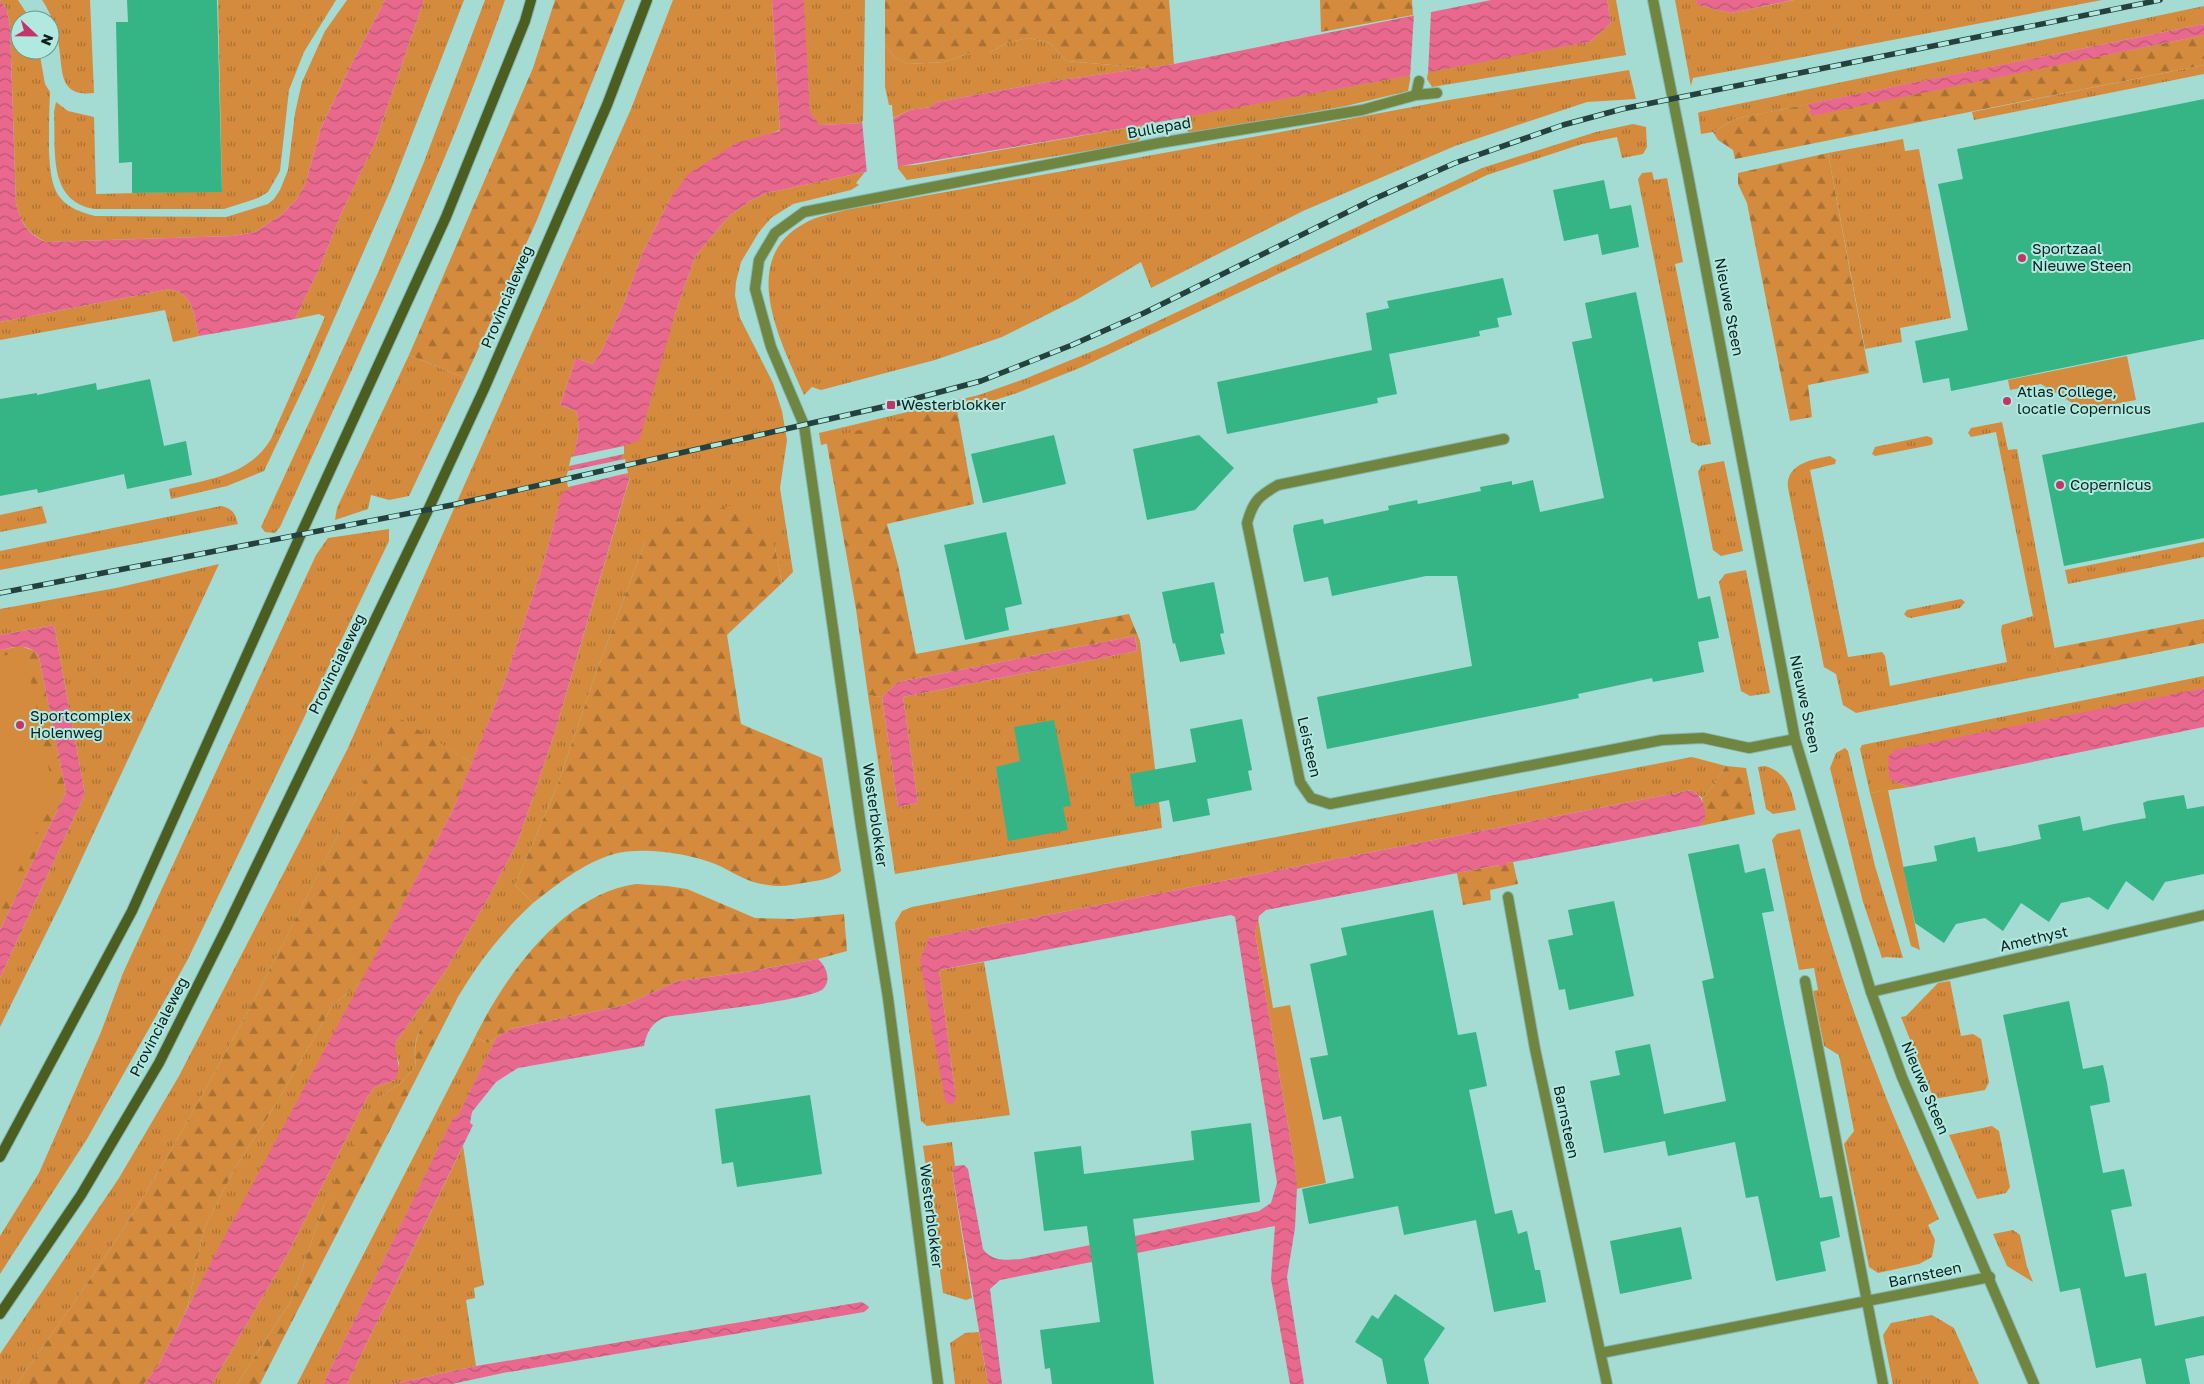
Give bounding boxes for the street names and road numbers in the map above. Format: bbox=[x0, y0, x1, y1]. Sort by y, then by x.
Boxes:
street label: Bullepad bbox=[1126, 113, 1192, 141]
street label: Provincialeweg bbox=[476, 243, 536, 351]
street label: Nieuwe Steen bbox=[1712, 256, 1748, 357]
street label: Provincialeweg bbox=[304, 610, 368, 717]
street label: Nieuwe Steen bbox=[1787, 653, 1825, 754]
street label: Leisteen bbox=[1294, 715, 1326, 779]
street label: Westerblokker bbox=[860, 762, 892, 868]
street label: Amethyst bbox=[1998, 921, 2070, 955]
street label: Provincialeweg bbox=[125, 974, 191, 1079]
street label: Nieuwe Steen bbox=[1898, 1038, 1954, 1137]
street label: Barnsteen bbox=[1550, 1084, 1583, 1160]
street label: Westerblokker bbox=[917, 1163, 947, 1269]
street label: Barnsteen bbox=[1887, 1258, 1963, 1291]

